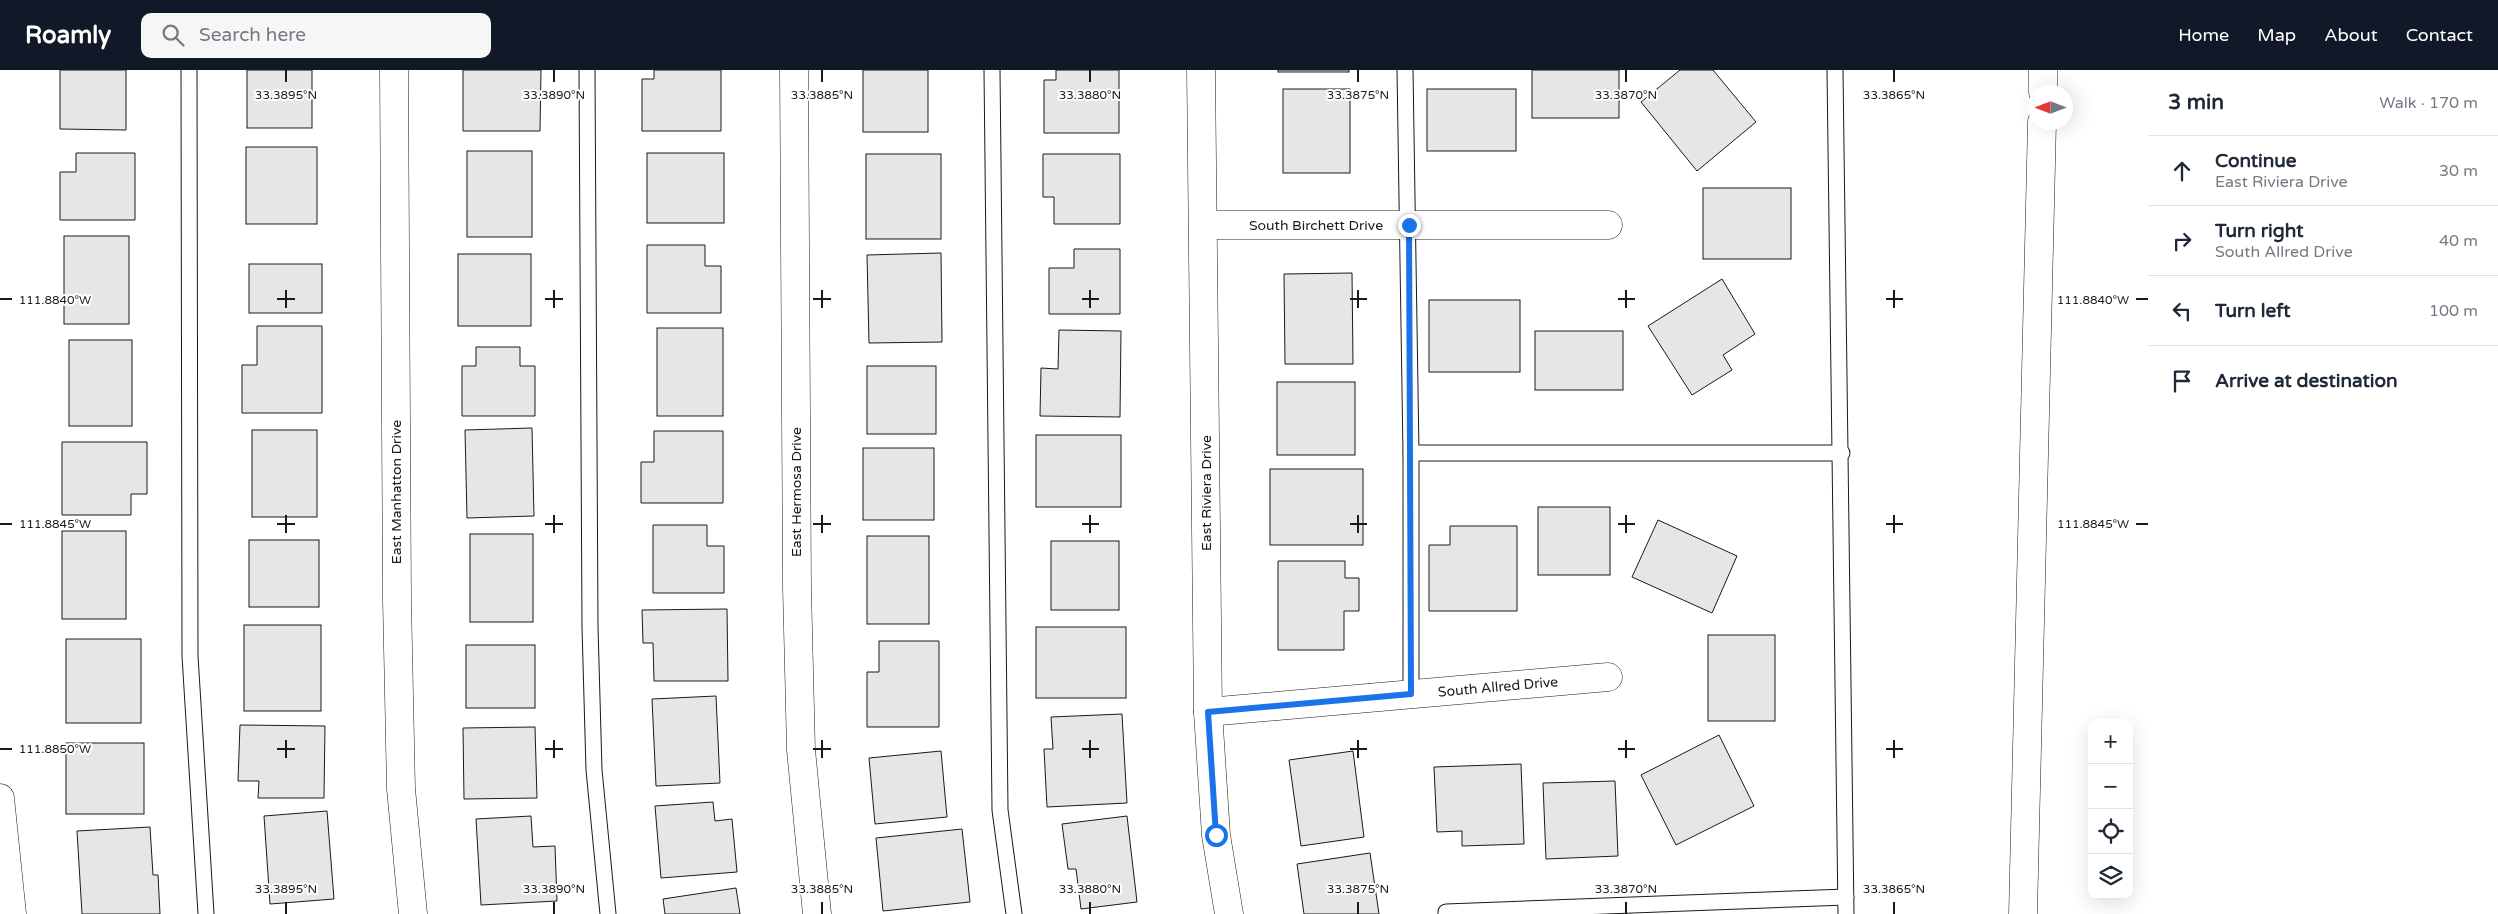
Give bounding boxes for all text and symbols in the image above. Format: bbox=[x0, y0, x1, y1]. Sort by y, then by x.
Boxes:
search box bbox=[141, 13, 491, 58]
text: Roamly bbox=[25, 21, 111, 50]
icon: search bbox=[159, 21, 187, 49]
text: Search here bbox=[199, 24, 306, 46]
text: Home bbox=[2178, 24, 2229, 46]
text: Map bbox=[2257, 24, 2296, 46]
text: About bbox=[2324, 24, 2378, 46]
text: Contact bbox=[2406, 24, 2473, 46]
north arrow bbox=[2028, 85, 2073, 130]
text: 33.3895°N bbox=[255, 88, 317, 102]
text: 33.3890°N bbox=[523, 88, 585, 102]
text: 33.3885°N bbox=[791, 88, 853, 102]
text: 33.3880°N bbox=[1059, 88, 1121, 102]
text: 33.3875°N bbox=[1327, 88, 1389, 102]
text: 33.3870°N bbox=[1595, 88, 1657, 102]
text: 33.3865°N bbox=[1863, 88, 1925, 102]
text: 3 min bbox=[2168, 90, 2224, 115]
text: Walk · 170 m bbox=[2379, 93, 2478, 113]
text: Continue bbox=[2215, 150, 2297, 172]
icon: ahead bbox=[2168, 157, 2196, 185]
text: 30 m bbox=[2439, 161, 2478, 181]
text: East Riviera Drive bbox=[2215, 172, 2348, 192]
route end bbox=[1398, 214, 1421, 237]
street label: South Birchett Drive bbox=[1249, 217, 1383, 234]
text: Turn right bbox=[2215, 220, 2303, 242]
icon: right bbox=[2168, 227, 2196, 255]
text: 40 m bbox=[2439, 231, 2478, 251]
text: South Allred Drive bbox=[2215, 242, 2353, 262]
text: 111.8840°W bbox=[19, 293, 91, 307]
text: 111.8840°W bbox=[2057, 293, 2129, 307]
icon: left bbox=[2168, 297, 2196, 325]
text: Turn left bbox=[2215, 300, 2291, 322]
text: 100 m bbox=[2429, 301, 2478, 321]
icon: arrive bbox=[2168, 367, 2196, 395]
text: Arrive at destination bbox=[2215, 370, 2398, 392]
street label: East Manhatton Drive bbox=[388, 420, 405, 564]
street label: East Hermosa Drive bbox=[788, 427, 805, 557]
street label: East Riviera Drive bbox=[1198, 435, 1215, 551]
text: 111.8845°W bbox=[19, 517, 91, 531]
text: 111.8845°W bbox=[2057, 517, 2129, 531]
street label: South Allred Drive bbox=[1437, 673, 1559, 701]
map controls bbox=[2088, 719, 2133, 899]
button: + bbox=[2088, 719, 2133, 764]
text: 111.8850°W bbox=[19, 742, 91, 756]
button: − bbox=[2088, 764, 2133, 809]
button: locate bbox=[2088, 809, 2133, 854]
route start bbox=[1205, 824, 1228, 847]
button: layers bbox=[2088, 854, 2133, 899]
text: 33.3895°N bbox=[255, 882, 317, 896]
text: 33.3890°N bbox=[523, 882, 585, 896]
text: 33.3885°N bbox=[791, 882, 853, 896]
text: 33.3880°N bbox=[1059, 882, 1121, 896]
text: 33.3875°N bbox=[1327, 882, 1389, 896]
text: 33.3870°N bbox=[1595, 882, 1657, 896]
text: 33.3865°N bbox=[1863, 882, 1925, 896]

